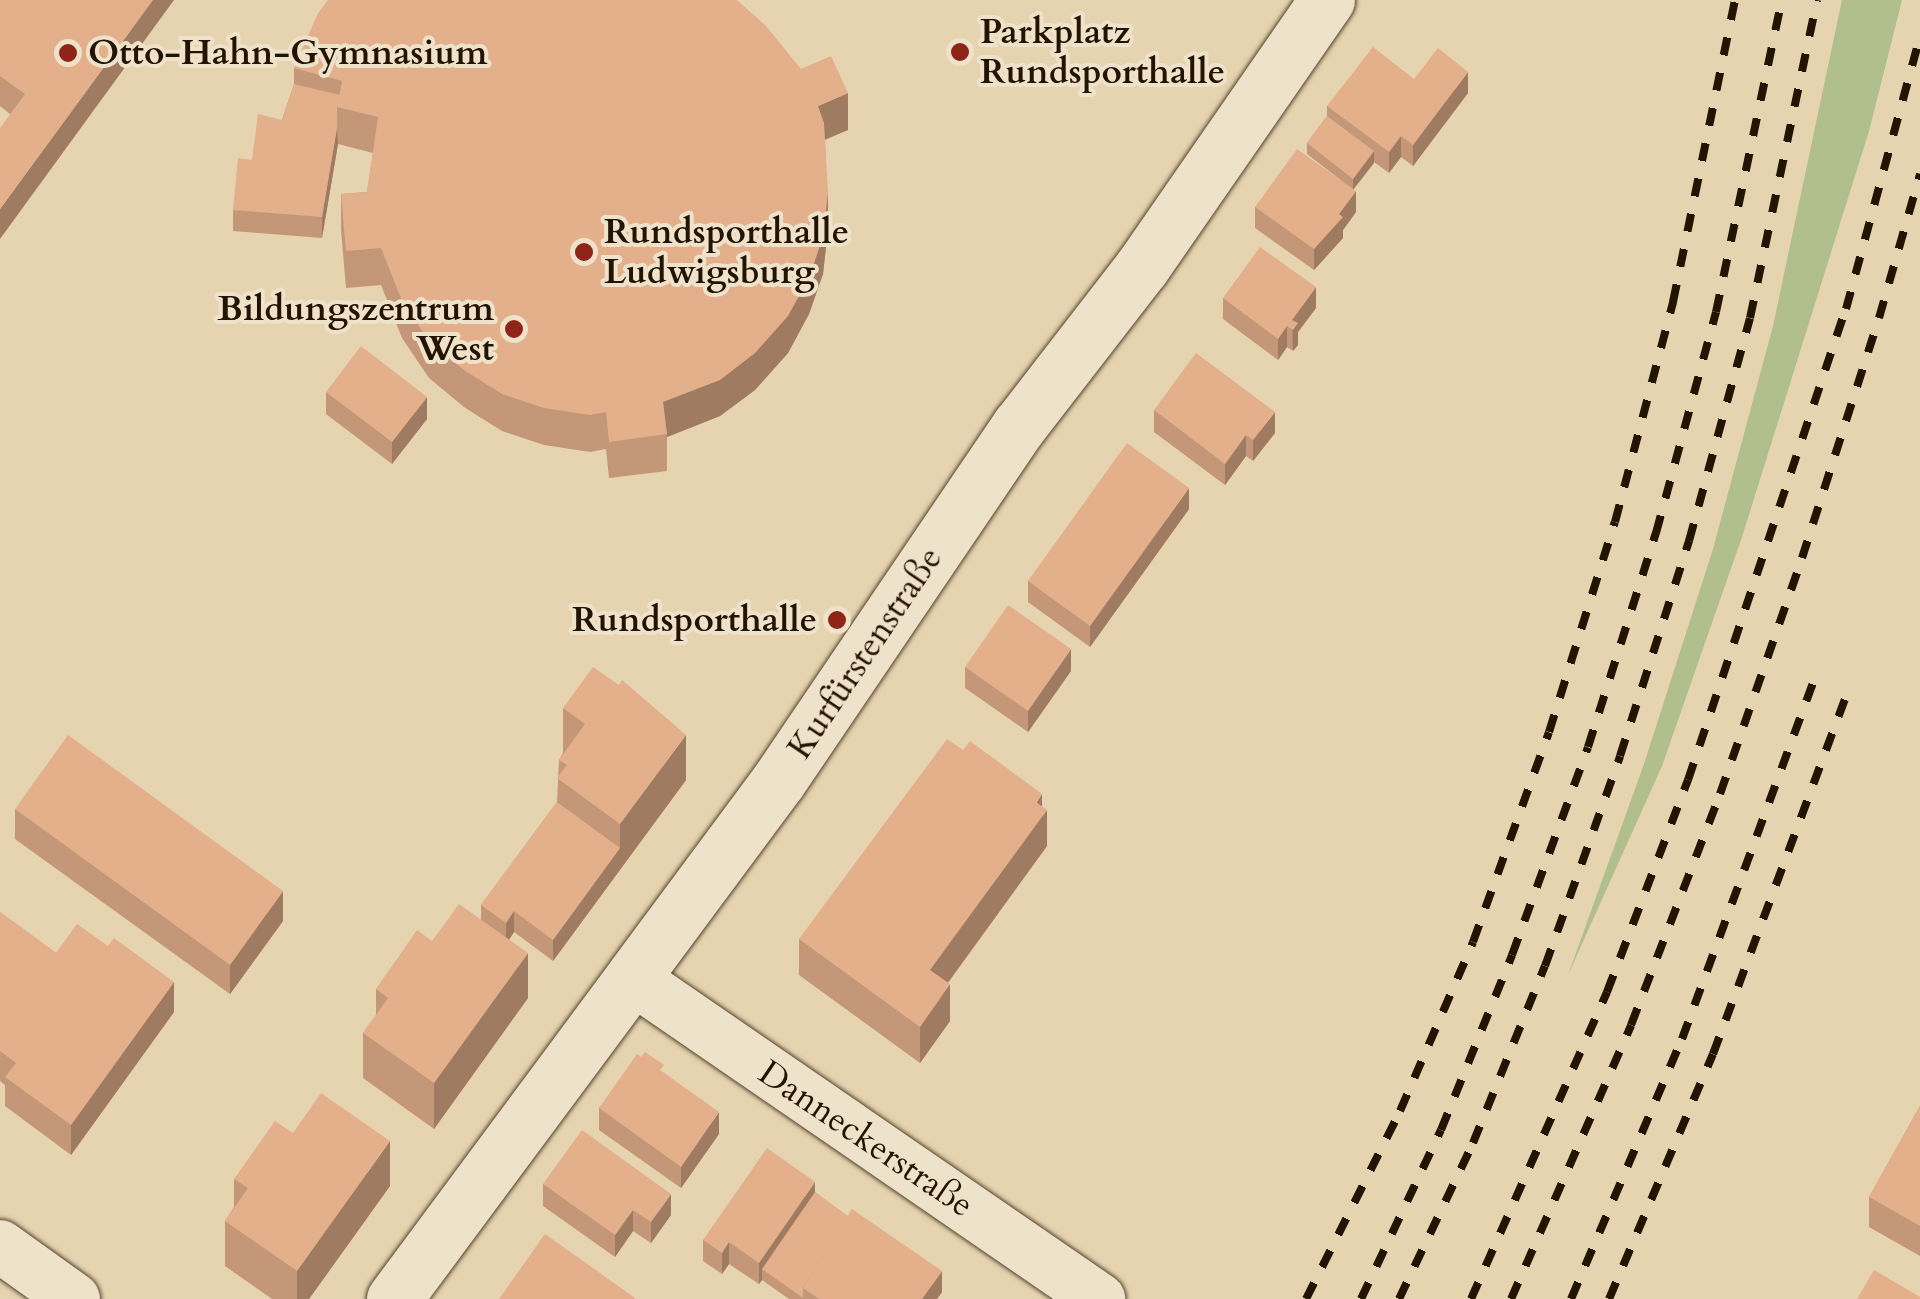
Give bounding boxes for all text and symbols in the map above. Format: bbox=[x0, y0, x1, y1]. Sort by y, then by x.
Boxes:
place label: Parkplatz Rundsporthalle bbox=[980, 11, 1225, 93]
place label: Otto-Hahn-Gymnasium bbox=[88, 32, 487, 74]
marker: Parkplatz Rundsporthalle bbox=[949, 41, 971, 63]
marker: Otto-Hahn-Gymnasium bbox=[57, 42, 79, 64]
place label: Rundsporthalle Ludwigsburg bbox=[604, 211, 849, 293]
marker: Rundsporthalle Ludwigsburg bbox=[573, 241, 595, 263]
place label: Bildungszentrum West bbox=[218, 288, 494, 370]
marker: Bildungszentrum West bbox=[503, 318, 525, 340]
street label: Kurfürstenstraße bbox=[779, 539, 951, 767]
place label: Rundsporthalle bbox=[572, 599, 817, 641]
marker: Rundsporthalle bbox=[826, 609, 848, 631]
street label: Danneckerstraße bbox=[751, 1052, 981, 1226]

